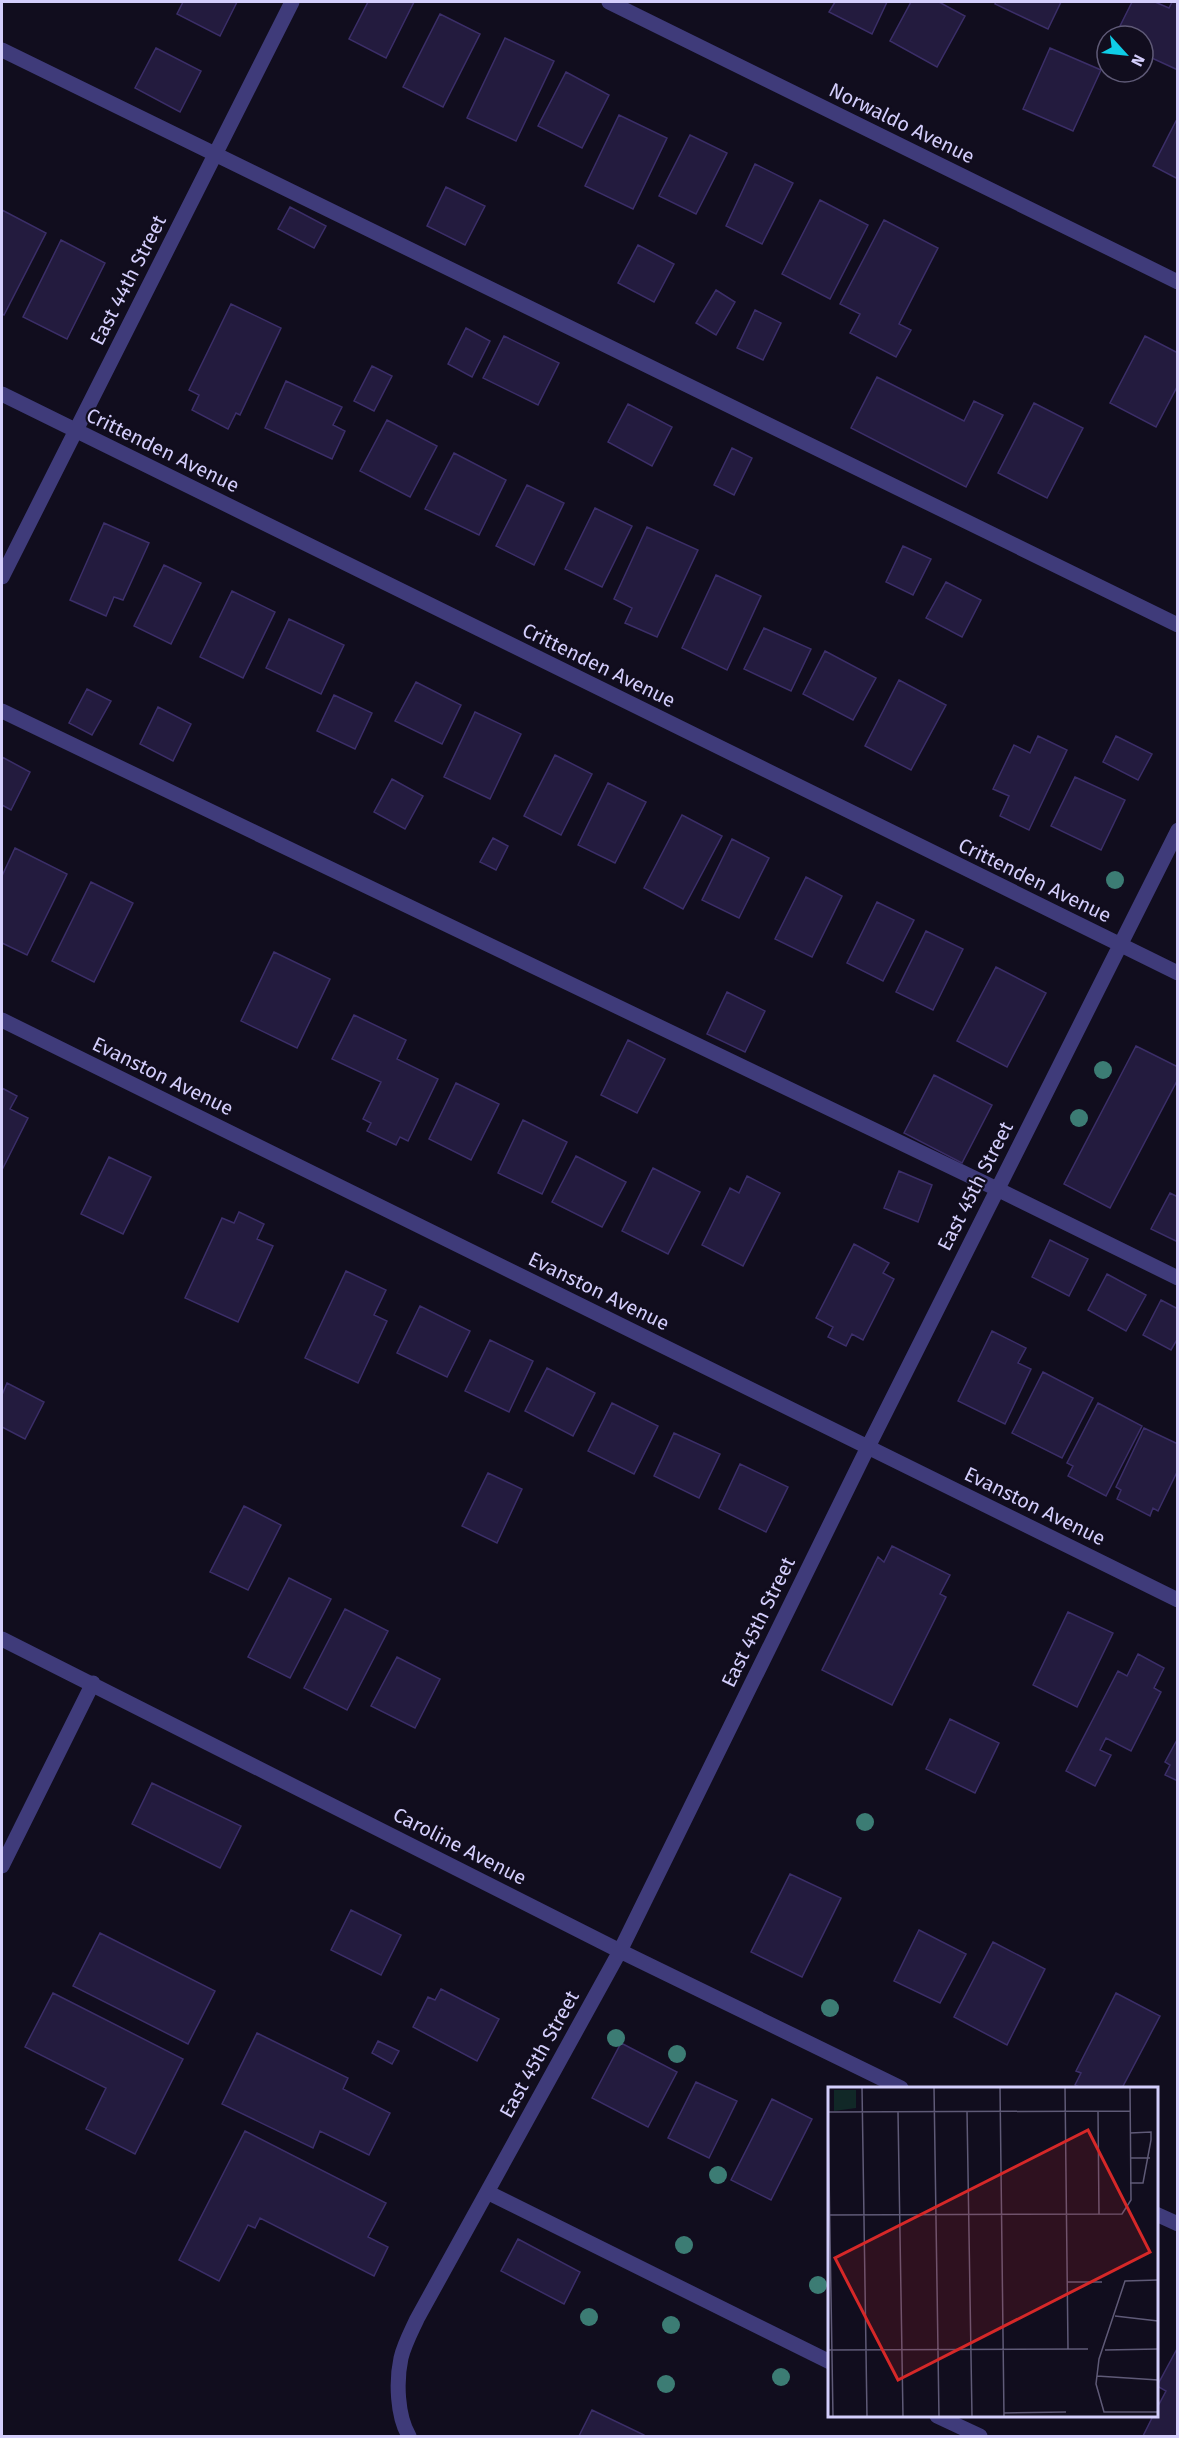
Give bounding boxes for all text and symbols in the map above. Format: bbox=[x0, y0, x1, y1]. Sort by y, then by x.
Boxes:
north arrow bbox=[1095, 24, 1155, 84]
text: N bbox=[1127, 52, 1149, 70]
street label: Norwaldo Avenue bbox=[825, 77, 979, 169]
street label: East 44th Street bbox=[85, 210, 171, 349]
street label: Crittenden Avenue bbox=[83, 403, 243, 497]
street label: Crittenden Avenue bbox=[519, 618, 679, 712]
street label: Crittenden Avenue bbox=[955, 833, 1115, 927]
street label: Evanston Avenue bbox=[89, 1032, 237, 1120]
street label: East 45th Street bbox=[932, 1117, 1018, 1255]
street label: Evanston Avenue bbox=[525, 1247, 673, 1335]
street label: Evanston Avenue bbox=[961, 1462, 1109, 1550]
street label: East 45th Street bbox=[716, 1552, 800, 1691]
street label: Caroline Avenue bbox=[389, 1802, 531, 1890]
street label: East 45th Street bbox=[494, 1985, 584, 2122]
inset map bbox=[828, 2087, 1158, 2417]

